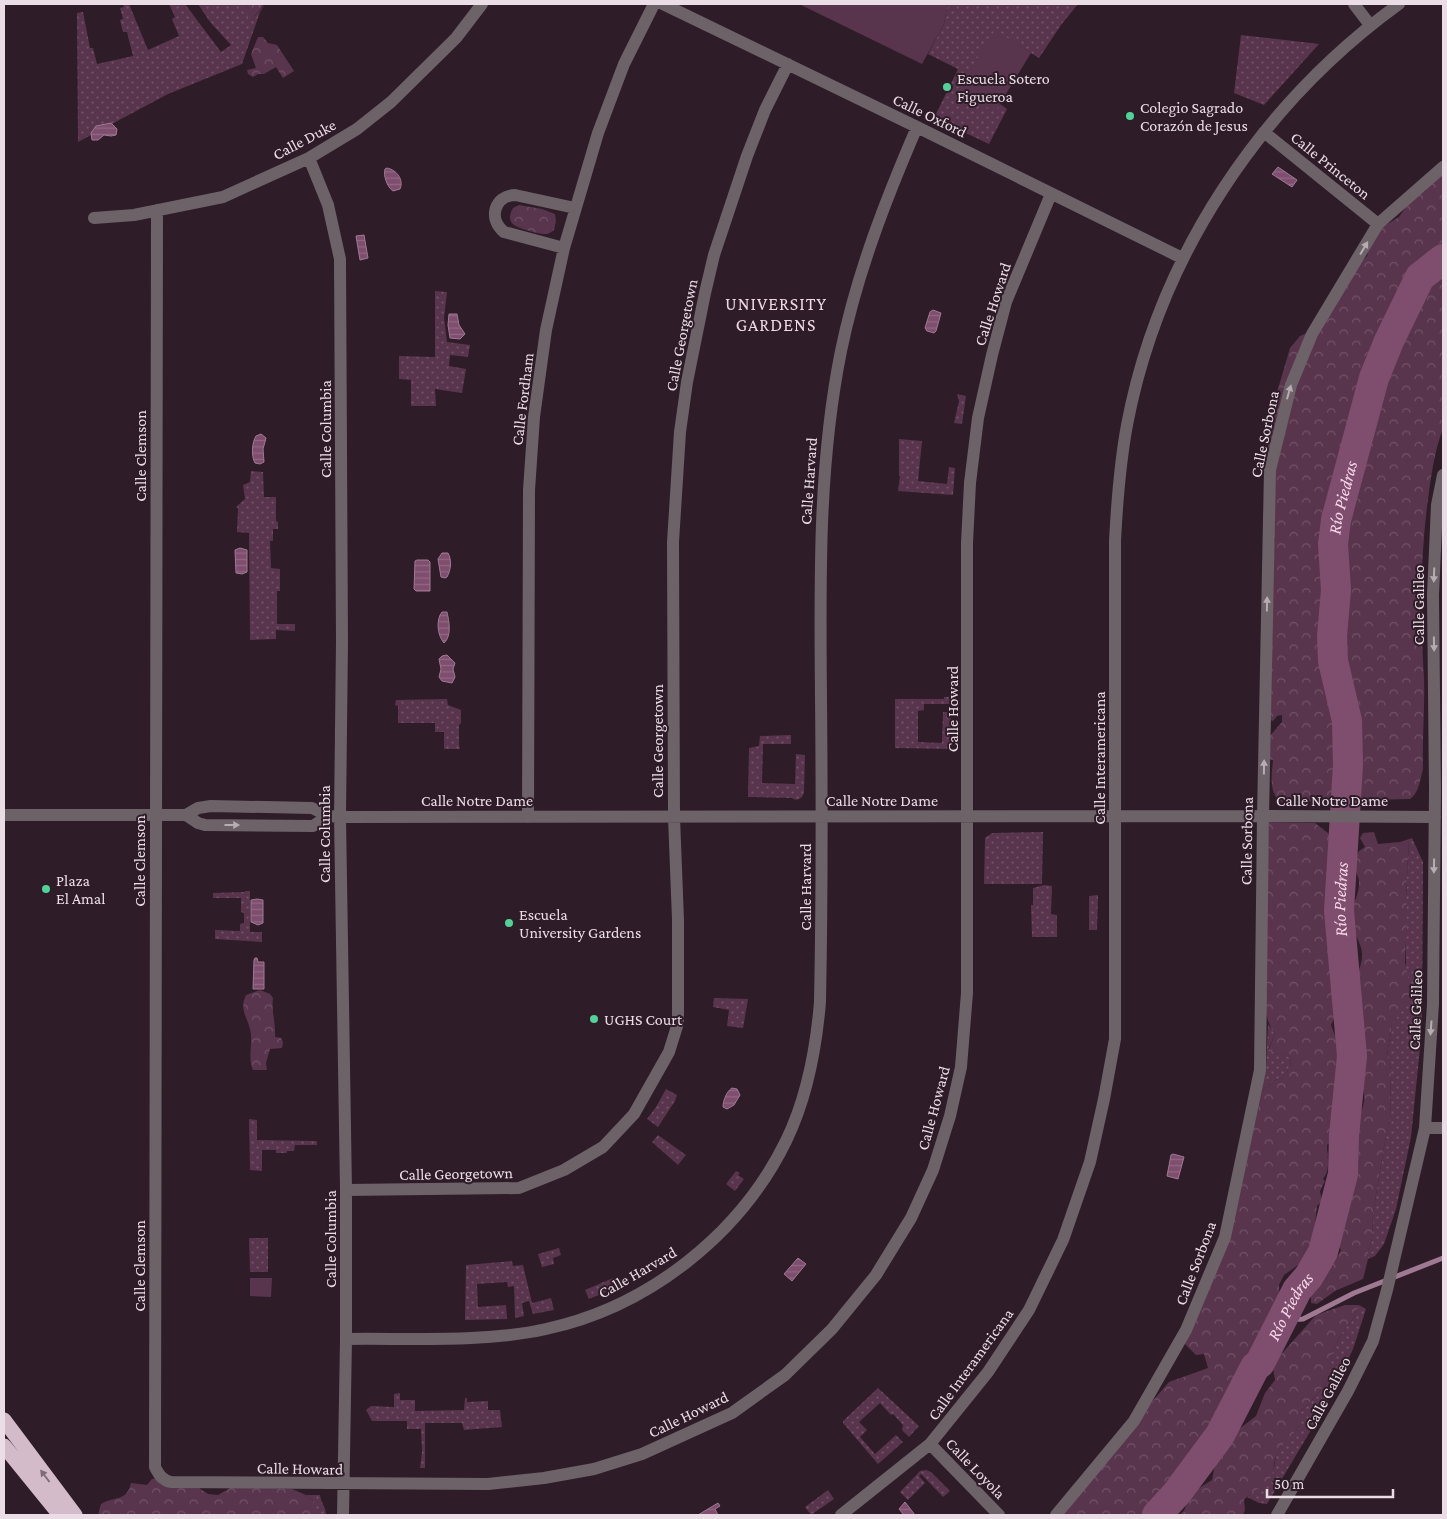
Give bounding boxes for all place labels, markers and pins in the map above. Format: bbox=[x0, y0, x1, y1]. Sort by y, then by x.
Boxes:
place label: Escuela Sotero Figueroa bbox=[957, 70, 1050, 106]
marker: Escuela Sotero Figueroa bbox=[941, 81, 953, 93]
place label: Colegio Sagrado Corazón de Jesus bbox=[1140, 99, 1248, 135]
marker: Colegio Sagrado Corazón de Jesus bbox=[1124, 110, 1136, 122]
place label: Plaza El Amal bbox=[56, 872, 105, 907]
marker: Plaza El Amal bbox=[40, 883, 52, 895]
place label: Escuela University Gardens bbox=[519, 906, 641, 942]
marker: Escuela University Gardens bbox=[503, 917, 515, 929]
place label: UGHS Court bbox=[604, 1011, 683, 1028]
marker: UGHS Court bbox=[588, 1013, 600, 1025]

